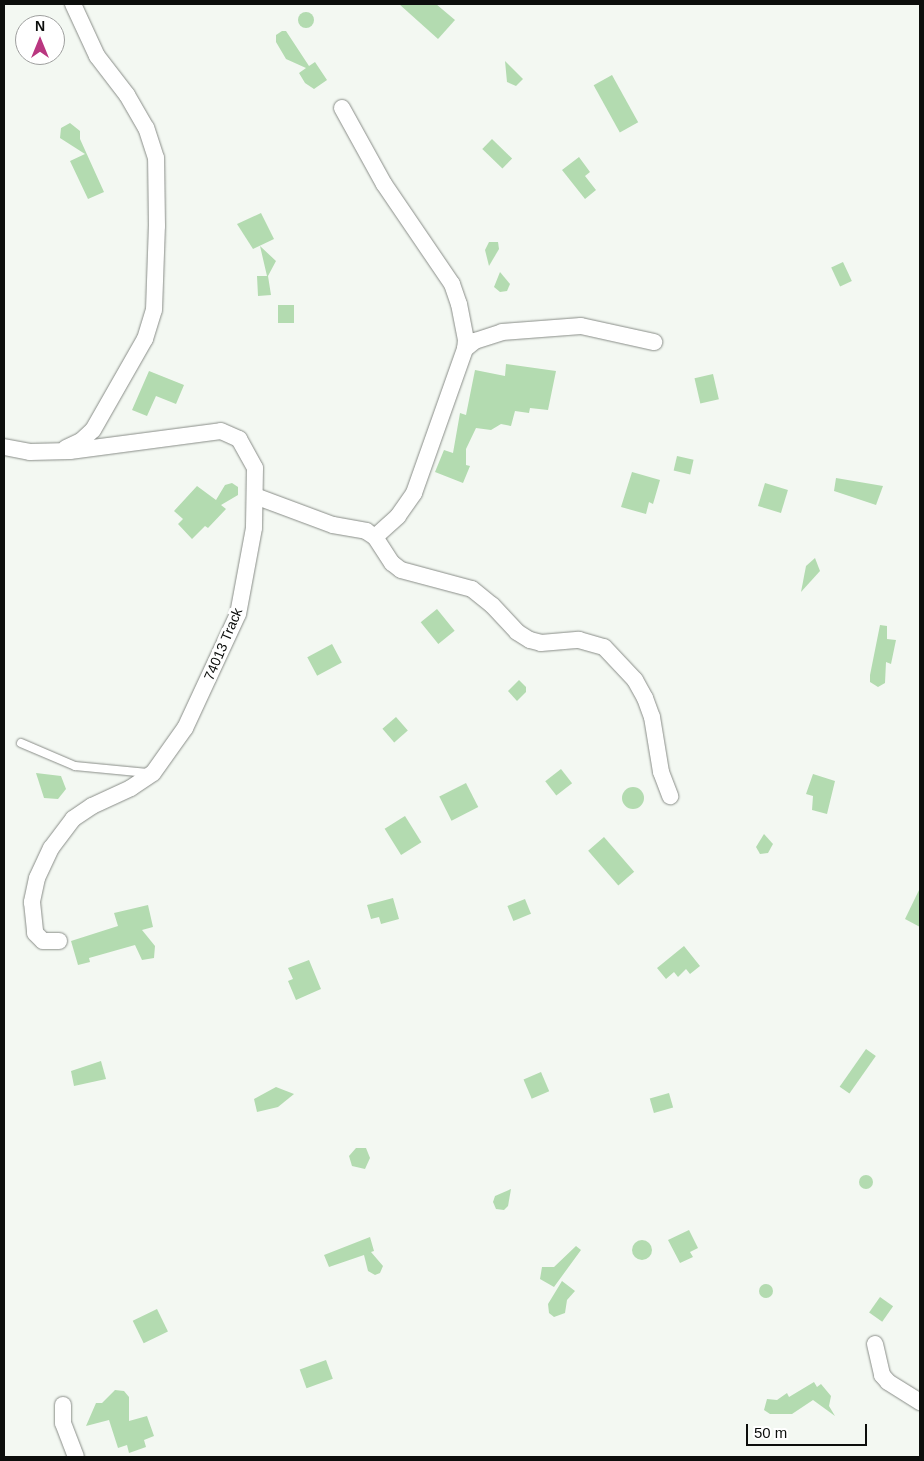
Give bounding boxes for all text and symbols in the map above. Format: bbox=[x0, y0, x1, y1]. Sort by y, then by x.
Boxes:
north arrow bbox=[15, 15, 65, 65]
text: N bbox=[35, 18, 45, 34]
street label: 74013 Track bbox=[200, 605, 246, 683]
scale bar bbox=[749, 1414, 870, 1446]
text: 50 m bbox=[754, 1424, 787, 1441]

